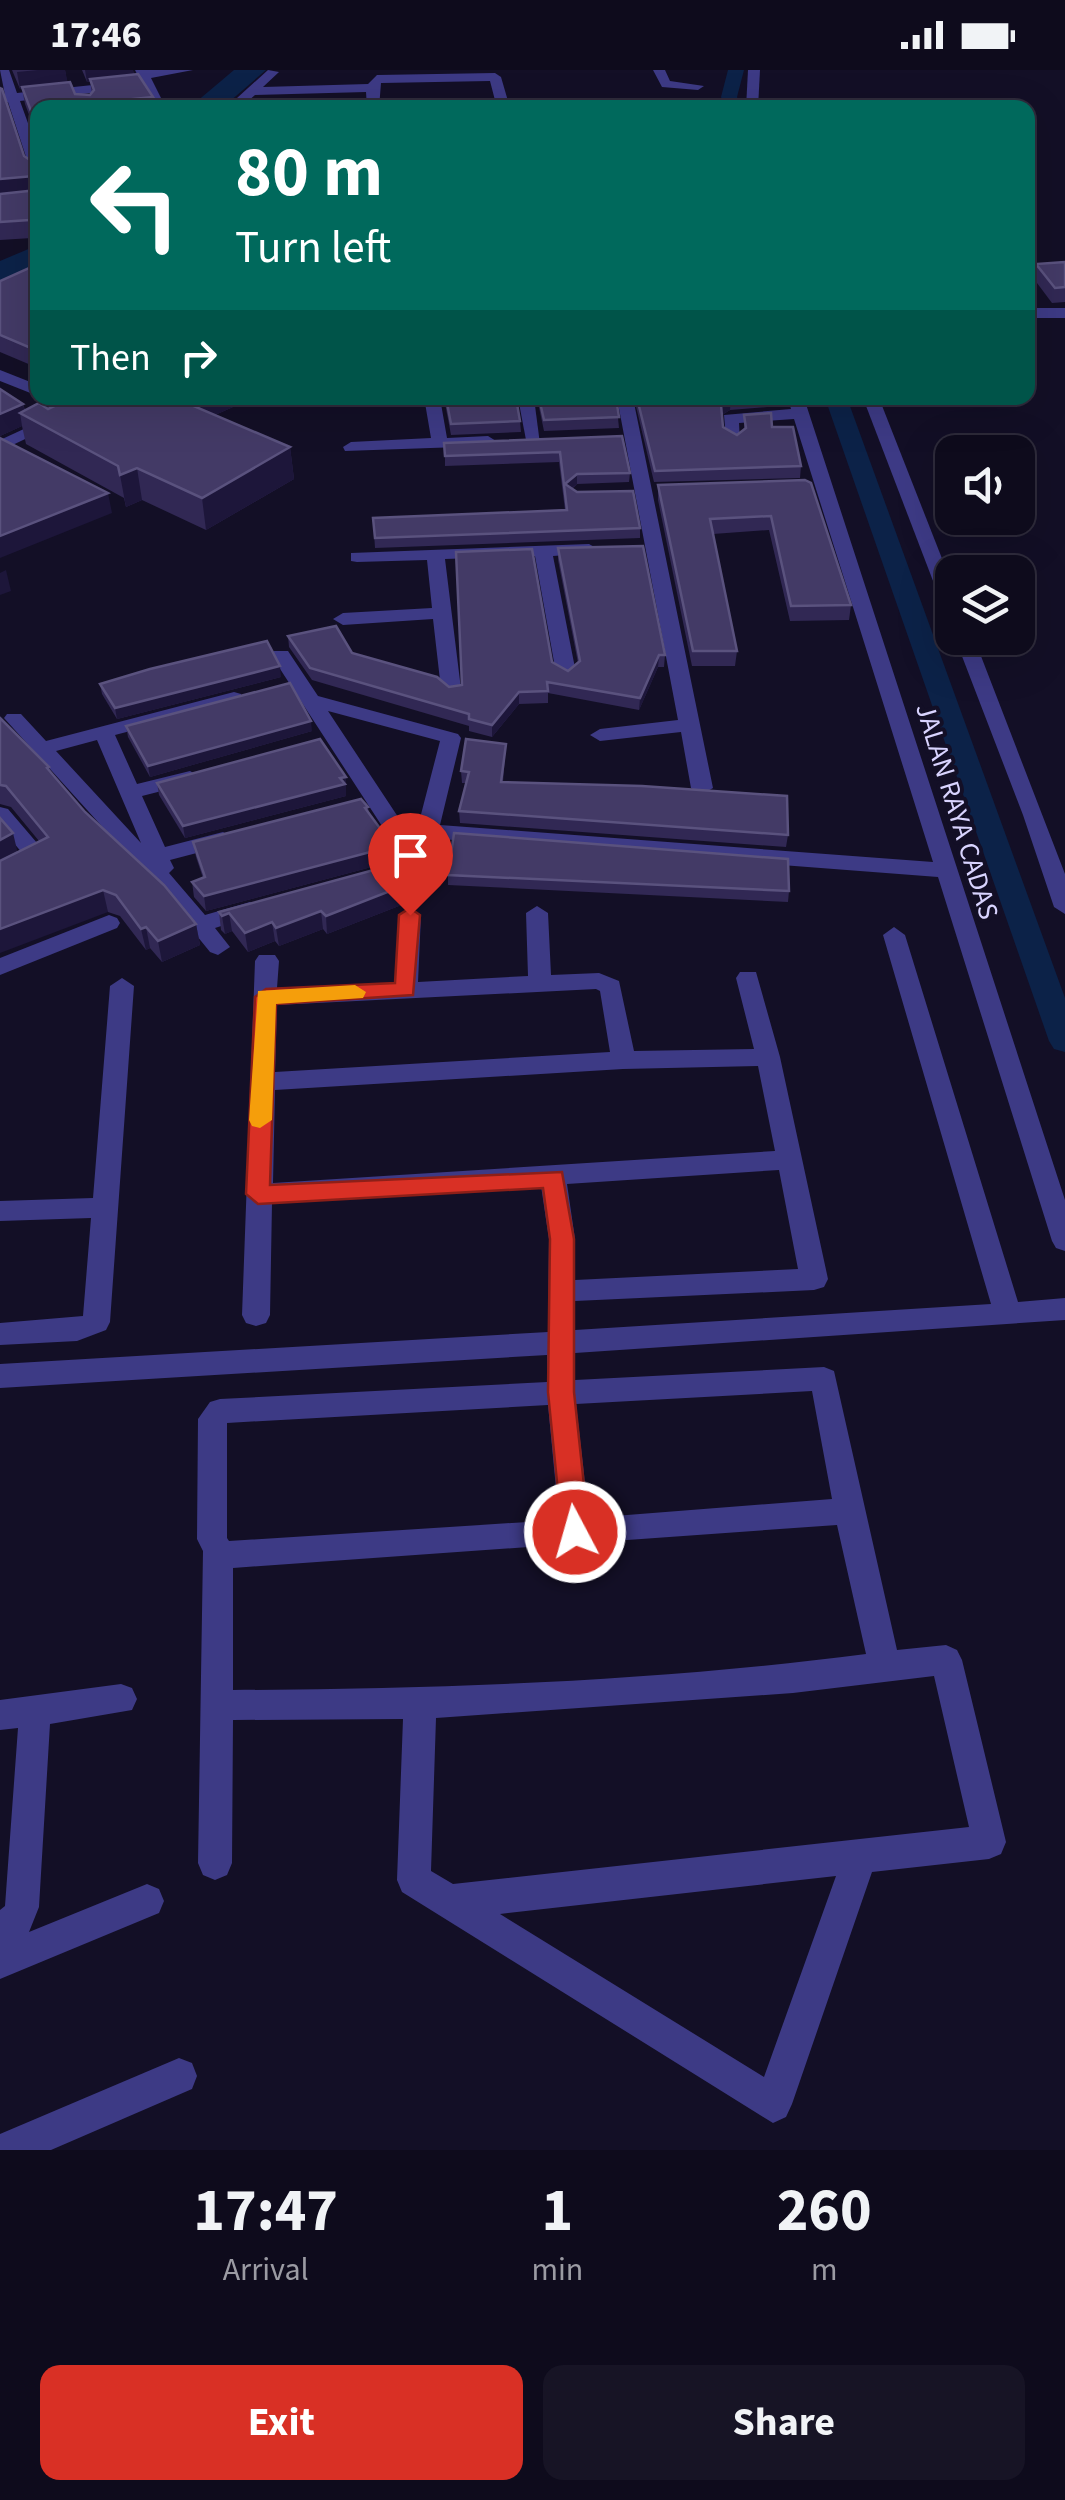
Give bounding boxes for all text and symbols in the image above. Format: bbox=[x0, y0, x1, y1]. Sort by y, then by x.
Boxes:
text: 17:46 bbox=[50, 8, 142, 62]
text: 80 m bbox=[235, 123, 383, 223]
icon: left bbox=[70, 140, 200, 270]
text: Turn left bbox=[235, 216, 391, 280]
icon: right bbox=[171, 330, 226, 385]
text: Then bbox=[70, 331, 151, 385]
map controls bbox=[935, 435, 1035, 655]
button: sound bbox=[935, 435, 1035, 535]
button: layers bbox=[935, 555, 1035, 655]
street label: JALAN RAYA CADAS bbox=[905, 698, 1009, 924]
pin bbox=[368, 813, 453, 916]
icon: arrive bbox=[383, 828, 438, 883]
position arrow bbox=[523, 1480, 627, 1584]
text: 17:47 bbox=[193, 2169, 338, 2254]
text: 1 bbox=[542, 2169, 573, 2254]
text: 260 bbox=[777, 2169, 872, 2254]
text: Arrival bbox=[223, 2247, 309, 2293]
text: min bbox=[531, 2247, 583, 2293]
text: m bbox=[811, 2247, 837, 2293]
button: Exit bbox=[40, 2365, 523, 2480]
button: Share bbox=[543, 2365, 1025, 2480]

